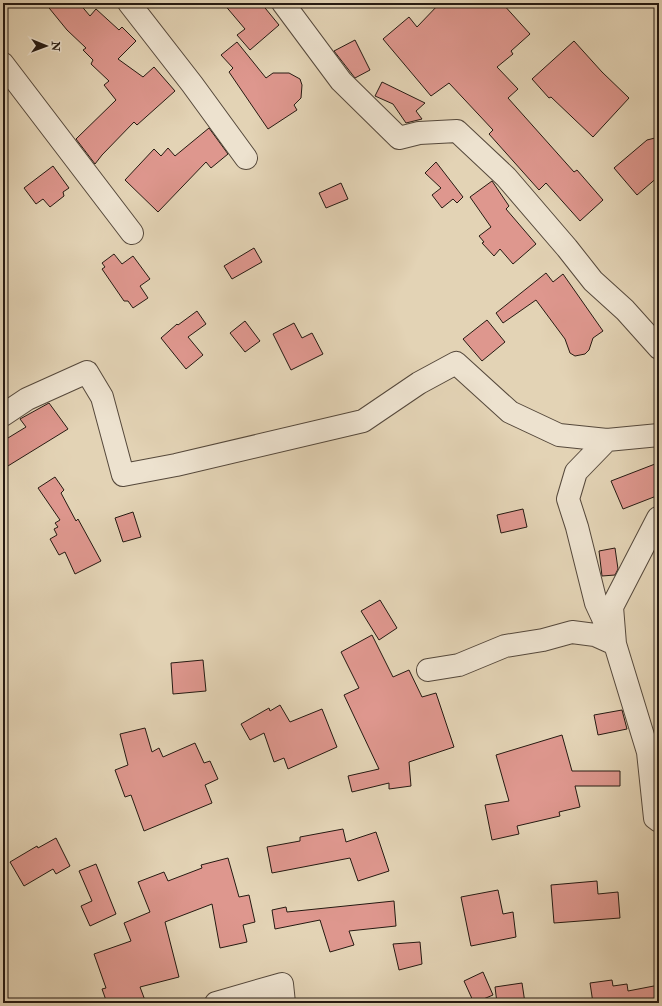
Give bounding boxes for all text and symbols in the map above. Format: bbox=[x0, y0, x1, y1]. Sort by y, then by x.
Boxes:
north arrow bbox=[26, 26, 66, 66]
text: N bbox=[49, 40, 62, 52]

